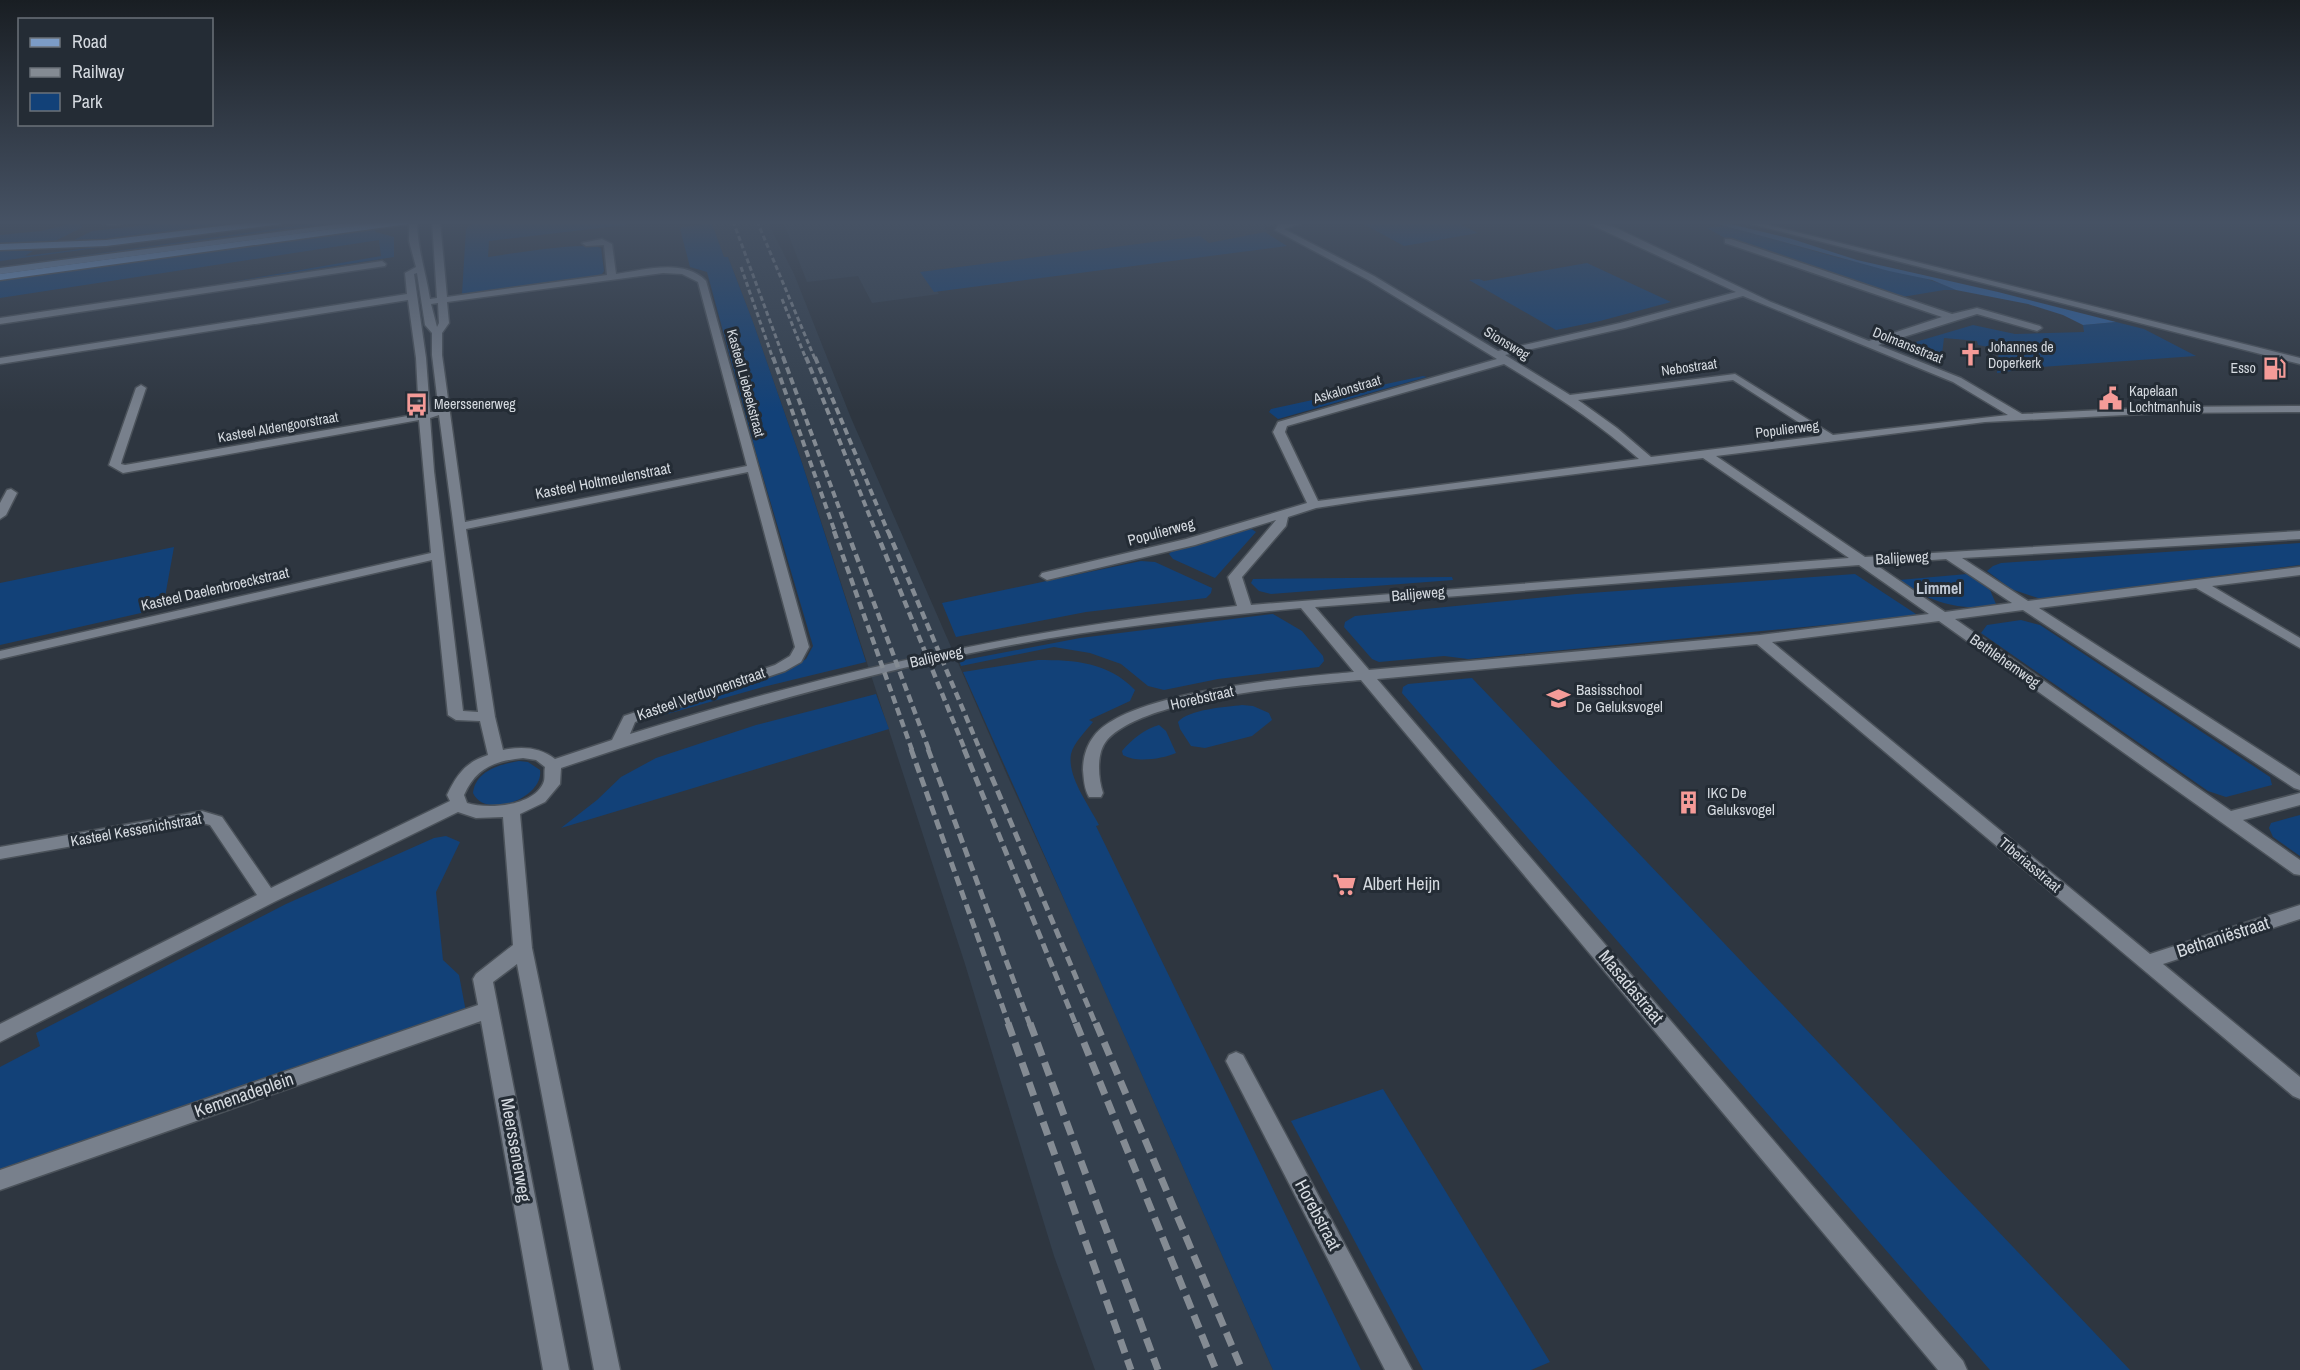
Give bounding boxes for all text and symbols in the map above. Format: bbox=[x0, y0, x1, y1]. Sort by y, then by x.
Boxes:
legend bbox=[18, 18, 213, 126]
text: Road bbox=[72, 29, 107, 54]
text: Railway bbox=[72, 59, 125, 84]
text: Park bbox=[72, 89, 103, 114]
street label: Sionsweg bbox=[1481, 322, 1534, 364]
street label: Dolmansstraat bbox=[1870, 323, 1946, 367]
street label: Kasteel Liebeekstraat bbox=[723, 327, 769, 439]
place label: Johannes de Doperkerk bbox=[1988, 338, 2054, 372]
church icon: Johannes de Doperkerk bbox=[1957, 342, 1983, 368]
street label: Nebostraat bbox=[1660, 354, 1718, 380]
fuel station icon: Esso bbox=[2261, 355, 2287, 381]
place label: Esso bbox=[2230, 359, 2256, 377]
street label: Askalonstraat bbox=[1310, 371, 1383, 408]
place label: Kapelaan Lochtmanhuis bbox=[2129, 382, 2201, 416]
public building icon: Kapelaan Lochtmanhuis bbox=[2098, 386, 2124, 412]
bus stop icon: Meerssenerweg bbox=[403, 391, 429, 417]
place label: Meerssenerweg bbox=[434, 395, 516, 413]
street label: Kasteel Aldengoorstraat bbox=[216, 408, 340, 446]
street label: Populierweg bbox=[1754, 416, 1820, 442]
street label: Kasteel Holtmeulenstraat bbox=[533, 457, 673, 504]
street label: Populierweg bbox=[1125, 512, 1197, 551]
street label: Balijeweg bbox=[1875, 546, 1929, 569]
street label: Kasteel Daelenbroeckstraat bbox=[139, 561, 291, 616]
district label: Limmel bbox=[1916, 577, 1962, 599]
street label: Balijeweg bbox=[1390, 581, 1446, 606]
street label: Bethlehemweg bbox=[1966, 629, 2045, 693]
street label: Balijeweg bbox=[908, 640, 964, 673]
street label: Kasteel Verduynenstraat bbox=[634, 662, 768, 725]
place label: Basisschool De Geluksvogel bbox=[1576, 679, 1663, 717]
street label: Horebstraat bbox=[1168, 680, 1236, 715]
school or university icon: Basisschool De Geluksvogel bbox=[1545, 686, 1571, 712]
place label: IKC De Geluksvogel bbox=[1707, 782, 1775, 820]
building icon: IKC De Geluksvogel bbox=[1676, 789, 1702, 815]
street label: Kasteel Kessenichstraat bbox=[69, 808, 204, 851]
street label: Tiberiasstraat bbox=[1995, 832, 2066, 897]
supermarket icon: Albert Heijn bbox=[1332, 871, 1358, 897]
place label: Albert Heijn bbox=[1362, 871, 1440, 896]
street label: Bethaniëstraat bbox=[2173, 910, 2272, 963]
street label: Masadastraat bbox=[1593, 944, 1670, 1029]
street label: Kemenadeplein bbox=[191, 1066, 297, 1123]
street label: Meerssenerweg bbox=[495, 1096, 538, 1205]
street label: Horebstraat bbox=[1289, 1175, 1348, 1255]

